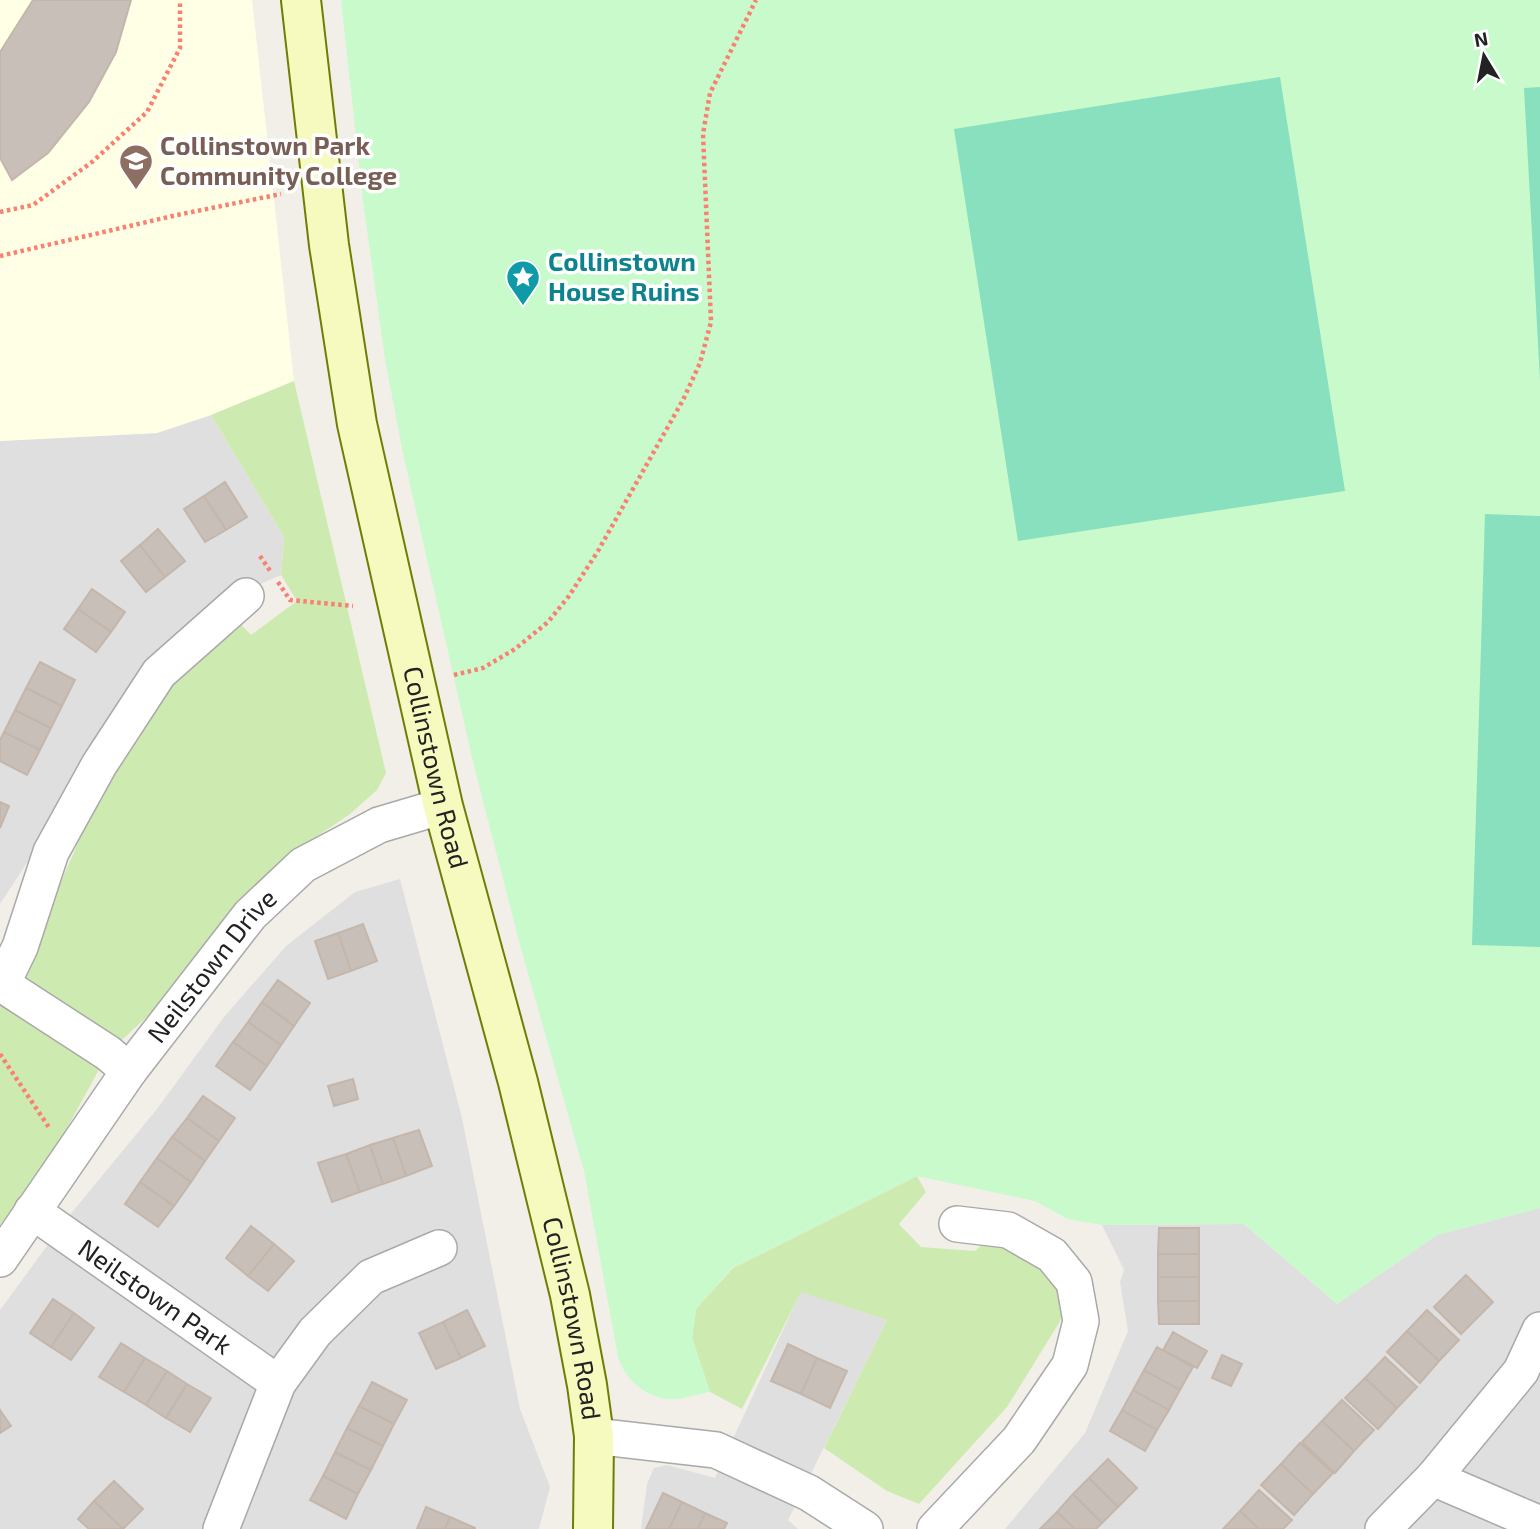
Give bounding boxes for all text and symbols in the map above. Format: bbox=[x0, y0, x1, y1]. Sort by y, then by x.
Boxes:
north arrow bbox=[1449, 21, 1519, 91]
text: N bbox=[1472, 26, 1490, 51]
place label: Collinstown Park Community College bbox=[160, 129, 397, 191]
school or university icon: Collinstown Park Community College bbox=[117, 142, 155, 191]
place label: Collinstown House Ruins bbox=[548, 245, 700, 306]
place icon: Collinstown House Ruins bbox=[504, 258, 542, 307]
street label: Collinstown Road bbox=[398, 663, 476, 871]
street label: Neilstown Drive bbox=[140, 882, 282, 1048]
street label: Collinstown Road bbox=[537, 1213, 609, 1422]
street label: Neilstown Park bbox=[73, 1231, 238, 1360]

